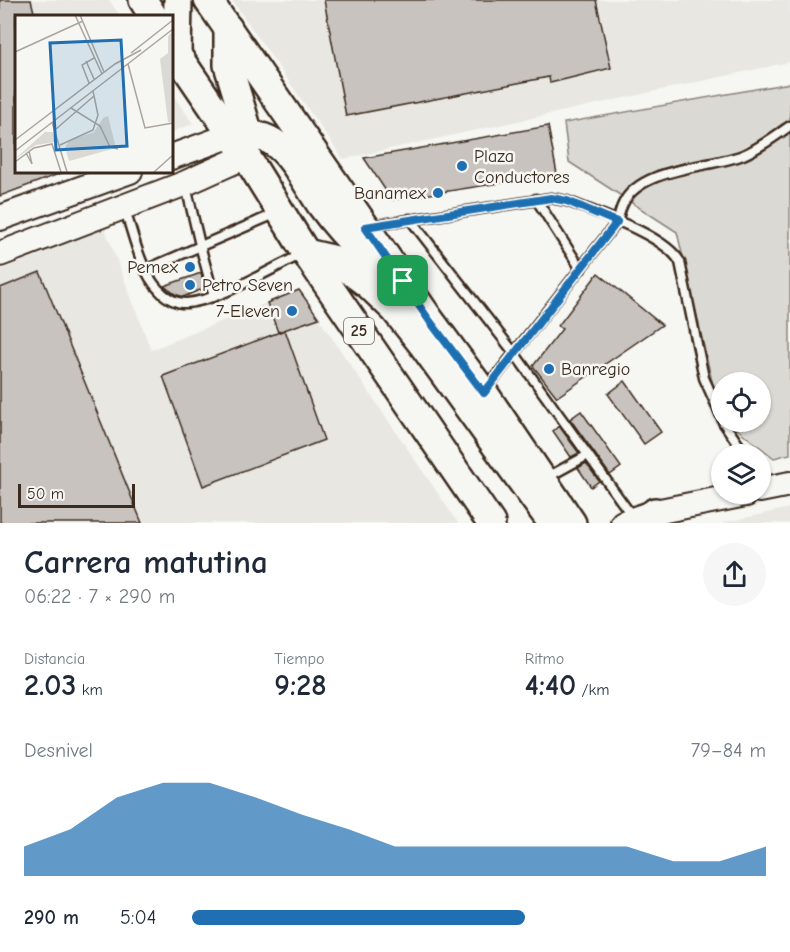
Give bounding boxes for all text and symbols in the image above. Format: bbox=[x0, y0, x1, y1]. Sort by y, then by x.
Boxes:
inset map bbox=[15, 15, 172, 172]
place label: Plaza Conductores bbox=[474, 146, 569, 188]
marker: Plaza Conductores bbox=[455, 159, 469, 173]
place label: Banamex bbox=[354, 183, 426, 204]
marker: Banamex bbox=[431, 186, 445, 200]
pin bbox=[377, 255, 428, 306]
place label: Pemex bbox=[127, 257, 178, 278]
marker: Pemex bbox=[183, 260, 197, 274]
icon: arrive bbox=[386, 264, 419, 297]
place label: Petro Seven bbox=[202, 275, 293, 296]
marker: Petro Seven bbox=[183, 278, 197, 292]
place label: 7-Eleven bbox=[216, 301, 280, 322]
marker: 7-Eleven bbox=[285, 304, 299, 318]
road number: 25 bbox=[344, 318, 374, 344]
place label: Banregio bbox=[561, 359, 630, 380]
marker: Banregio bbox=[542, 362, 556, 376]
map controls bbox=[711, 372, 771, 504]
button: locate bbox=[711, 372, 771, 432]
button: layers bbox=[711, 444, 771, 504]
scale bar bbox=[18, 481, 135, 508]
text: 50 m bbox=[27, 485, 64, 503]
text: Carrera matutina bbox=[24, 543, 268, 581]
button: share bbox=[703, 543, 766, 606]
text: 06:22 · 7 × 290 m bbox=[24, 585, 175, 608]
text: Distancia bbox=[24, 650, 85, 668]
text: Tiempo bbox=[274, 650, 325, 668]
text: Ritmo bbox=[525, 650, 564, 668]
text: 2.03 bbox=[24, 668, 76, 703]
text: 9:28 bbox=[274, 668, 327, 703]
text: 4:40 bbox=[525, 668, 576, 703]
text: km bbox=[76, 681, 103, 699]
text: /km bbox=[576, 681, 609, 699]
text: Desnivel bbox=[24, 739, 93, 762]
text: 79–84 m bbox=[691, 739, 766, 762]
text: 290 m bbox=[24, 906, 79, 929]
text: 5:04 bbox=[120, 906, 156, 929]

